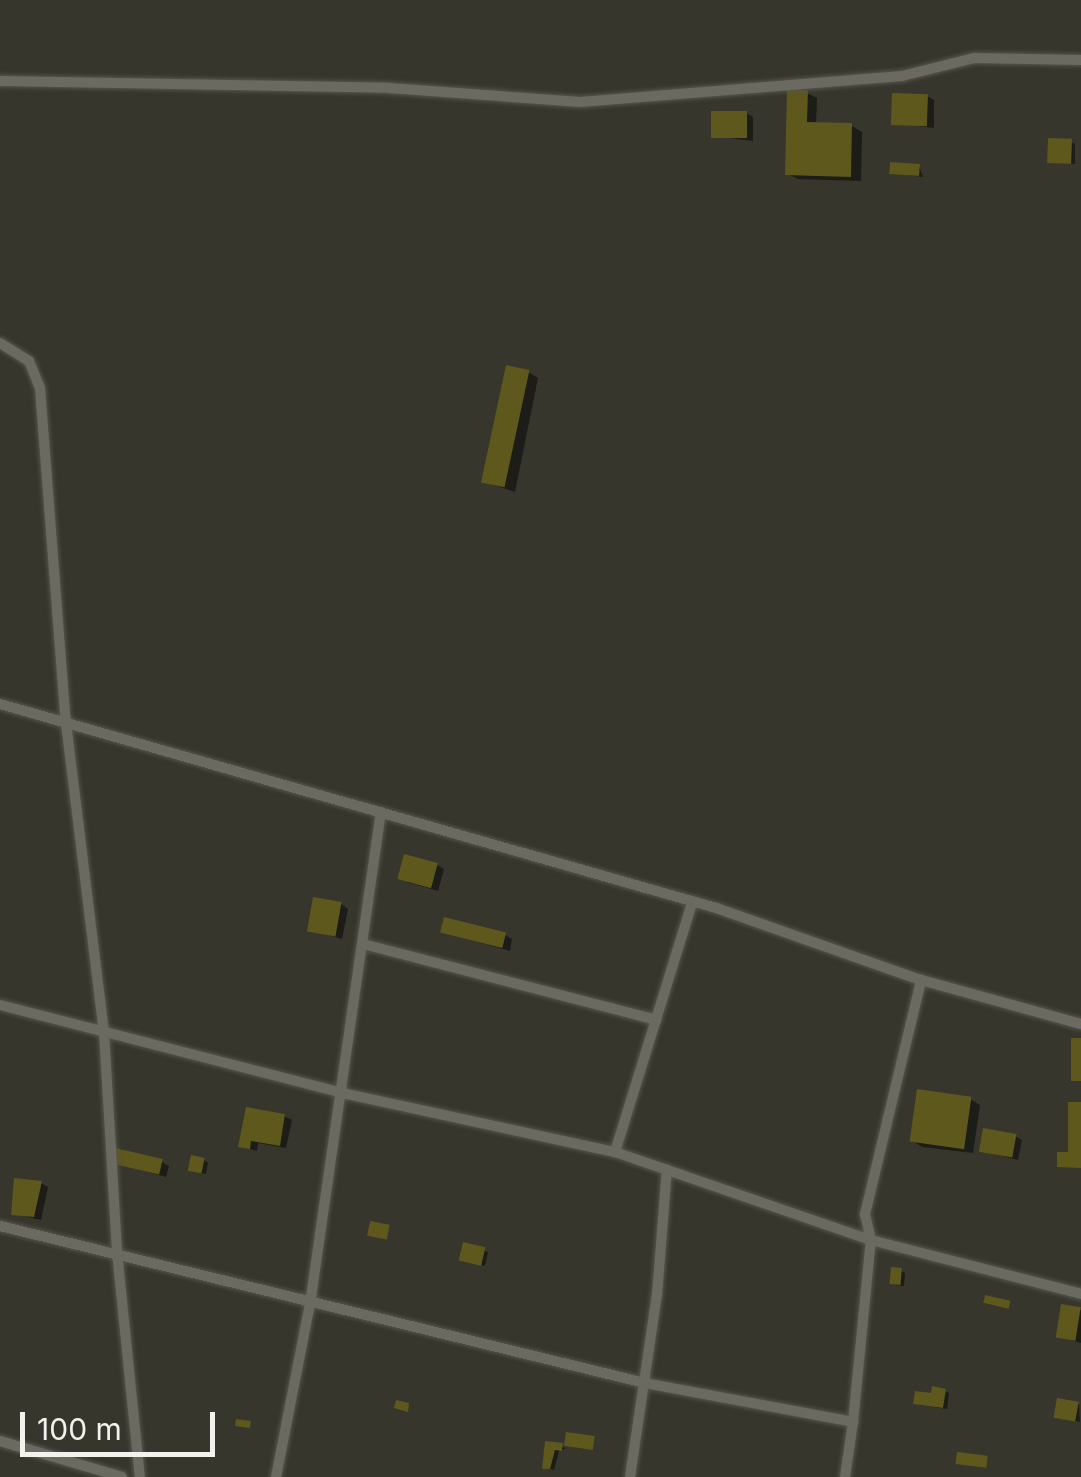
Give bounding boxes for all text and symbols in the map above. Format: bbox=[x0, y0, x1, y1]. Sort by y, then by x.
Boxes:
scale bar bbox=[25, 1392, 220, 1454]
text: 100 m bbox=[37, 1411, 122, 1447]

